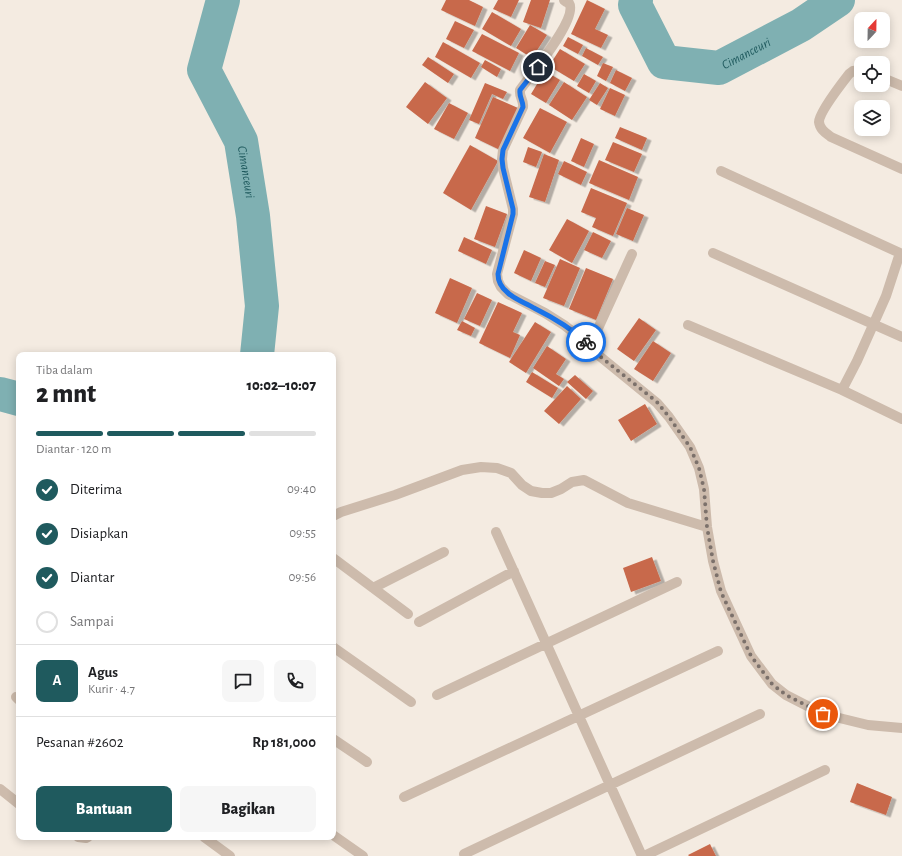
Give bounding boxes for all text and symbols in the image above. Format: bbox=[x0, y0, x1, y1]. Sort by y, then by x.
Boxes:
north arrow bbox=[854, 12, 890, 48]
map controls bbox=[854, 12, 890, 136]
water label: Cimanceuri bbox=[720, 36, 773, 72]
pin bbox=[521, 50, 555, 84]
icon: home bbox=[527, 56, 549, 78]
button: locate bbox=[854, 56, 890, 92]
button: layers bbox=[854, 100, 890, 136]
water label: Cimanceuri bbox=[235, 145, 257, 199]
courier bbox=[566, 322, 606, 362]
icon: bike bbox=[575, 331, 597, 353]
text: Tiba dalam bbox=[36, 364, 93, 377]
text: 10:02–10:07 bbox=[246, 378, 316, 393]
text: 2 mnt bbox=[36, 381, 96, 407]
text: Diantar · 120 m bbox=[36, 443, 111, 456]
icon: check bbox=[36, 479, 58, 501]
text: Diterima bbox=[70, 482, 122, 497]
text: 09:40 bbox=[287, 483, 316, 496]
icon: check bbox=[36, 523, 58, 545]
text: Disiapkan bbox=[70, 526, 128, 541]
text: 09:55 bbox=[289, 527, 316, 540]
icon: check bbox=[36, 567, 58, 589]
text: Diantar bbox=[70, 570, 114, 585]
text: 09:56 bbox=[289, 571, 316, 584]
text: Sampai bbox=[70, 614, 114, 629]
button: chat bbox=[222, 660, 264, 702]
button: phone bbox=[274, 660, 316, 702]
text: Agus bbox=[88, 665, 118, 680]
text: A bbox=[52, 673, 62, 688]
text: Kurir · 4.7 bbox=[88, 683, 135, 696]
pin bbox=[806, 697, 840, 731]
icon: bag bbox=[812, 703, 834, 725]
text: Pesanan #2602 bbox=[36, 735, 124, 750]
text: Rp 181,000 bbox=[252, 735, 316, 750]
button: Bantuan bbox=[36, 786, 172, 832]
button: Bagikan bbox=[180, 786, 316, 832]

